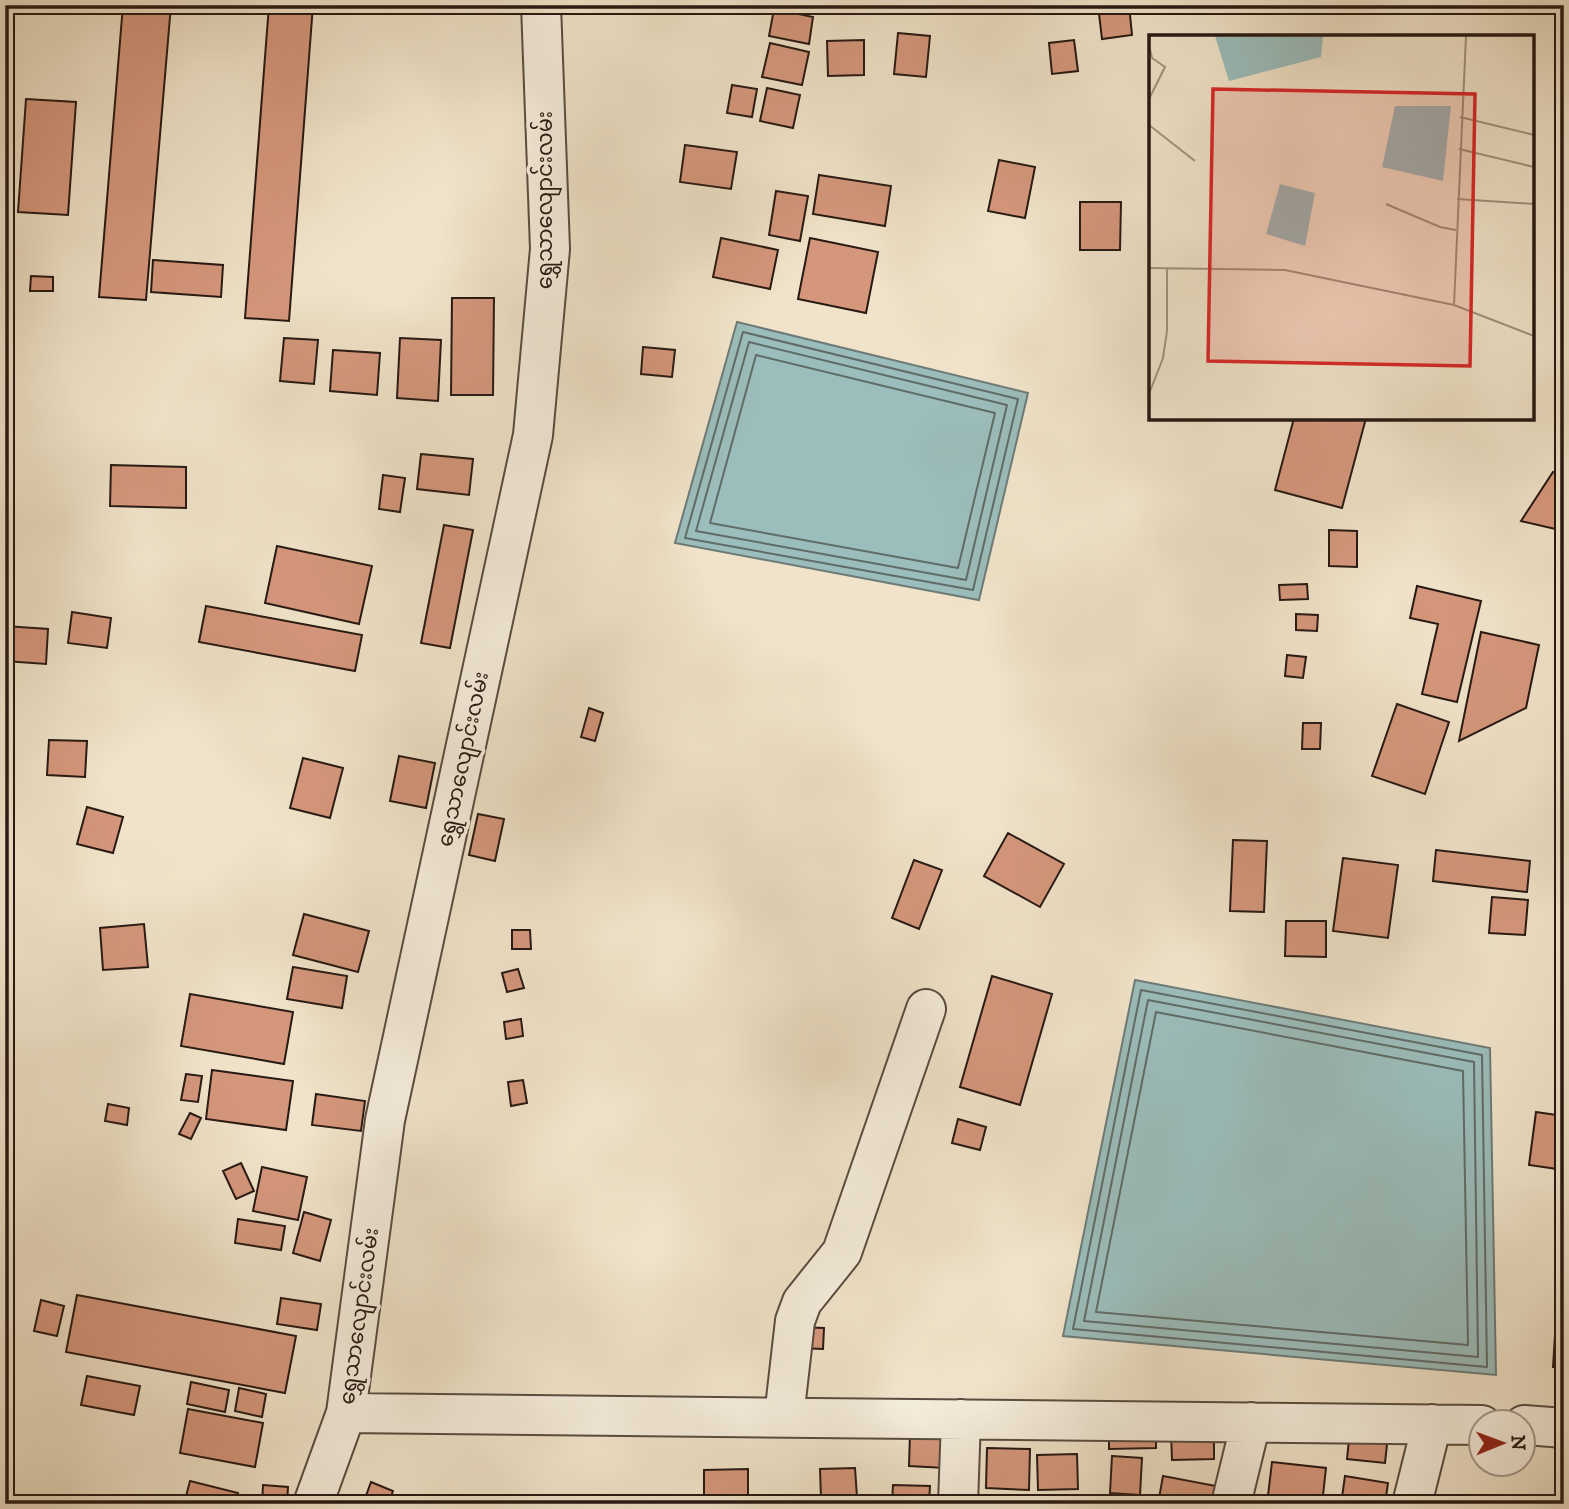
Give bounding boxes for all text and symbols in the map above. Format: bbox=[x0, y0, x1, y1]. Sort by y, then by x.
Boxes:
inset map bbox=[1149, 35, 1534, 420]
street label: ရွှေသာလျောင်းလမ်း bbox=[529, 111, 563, 289]
street label: ရွှေသာလျောင်းလမ်း bbox=[429, 668, 499, 850]
street label: ရွှေသာလျောင်းလမ်း bbox=[331, 1226, 389, 1407]
north arrow bbox=[1468, 1408, 1538, 1478]
text: N bbox=[1506, 1435, 1529, 1451]

